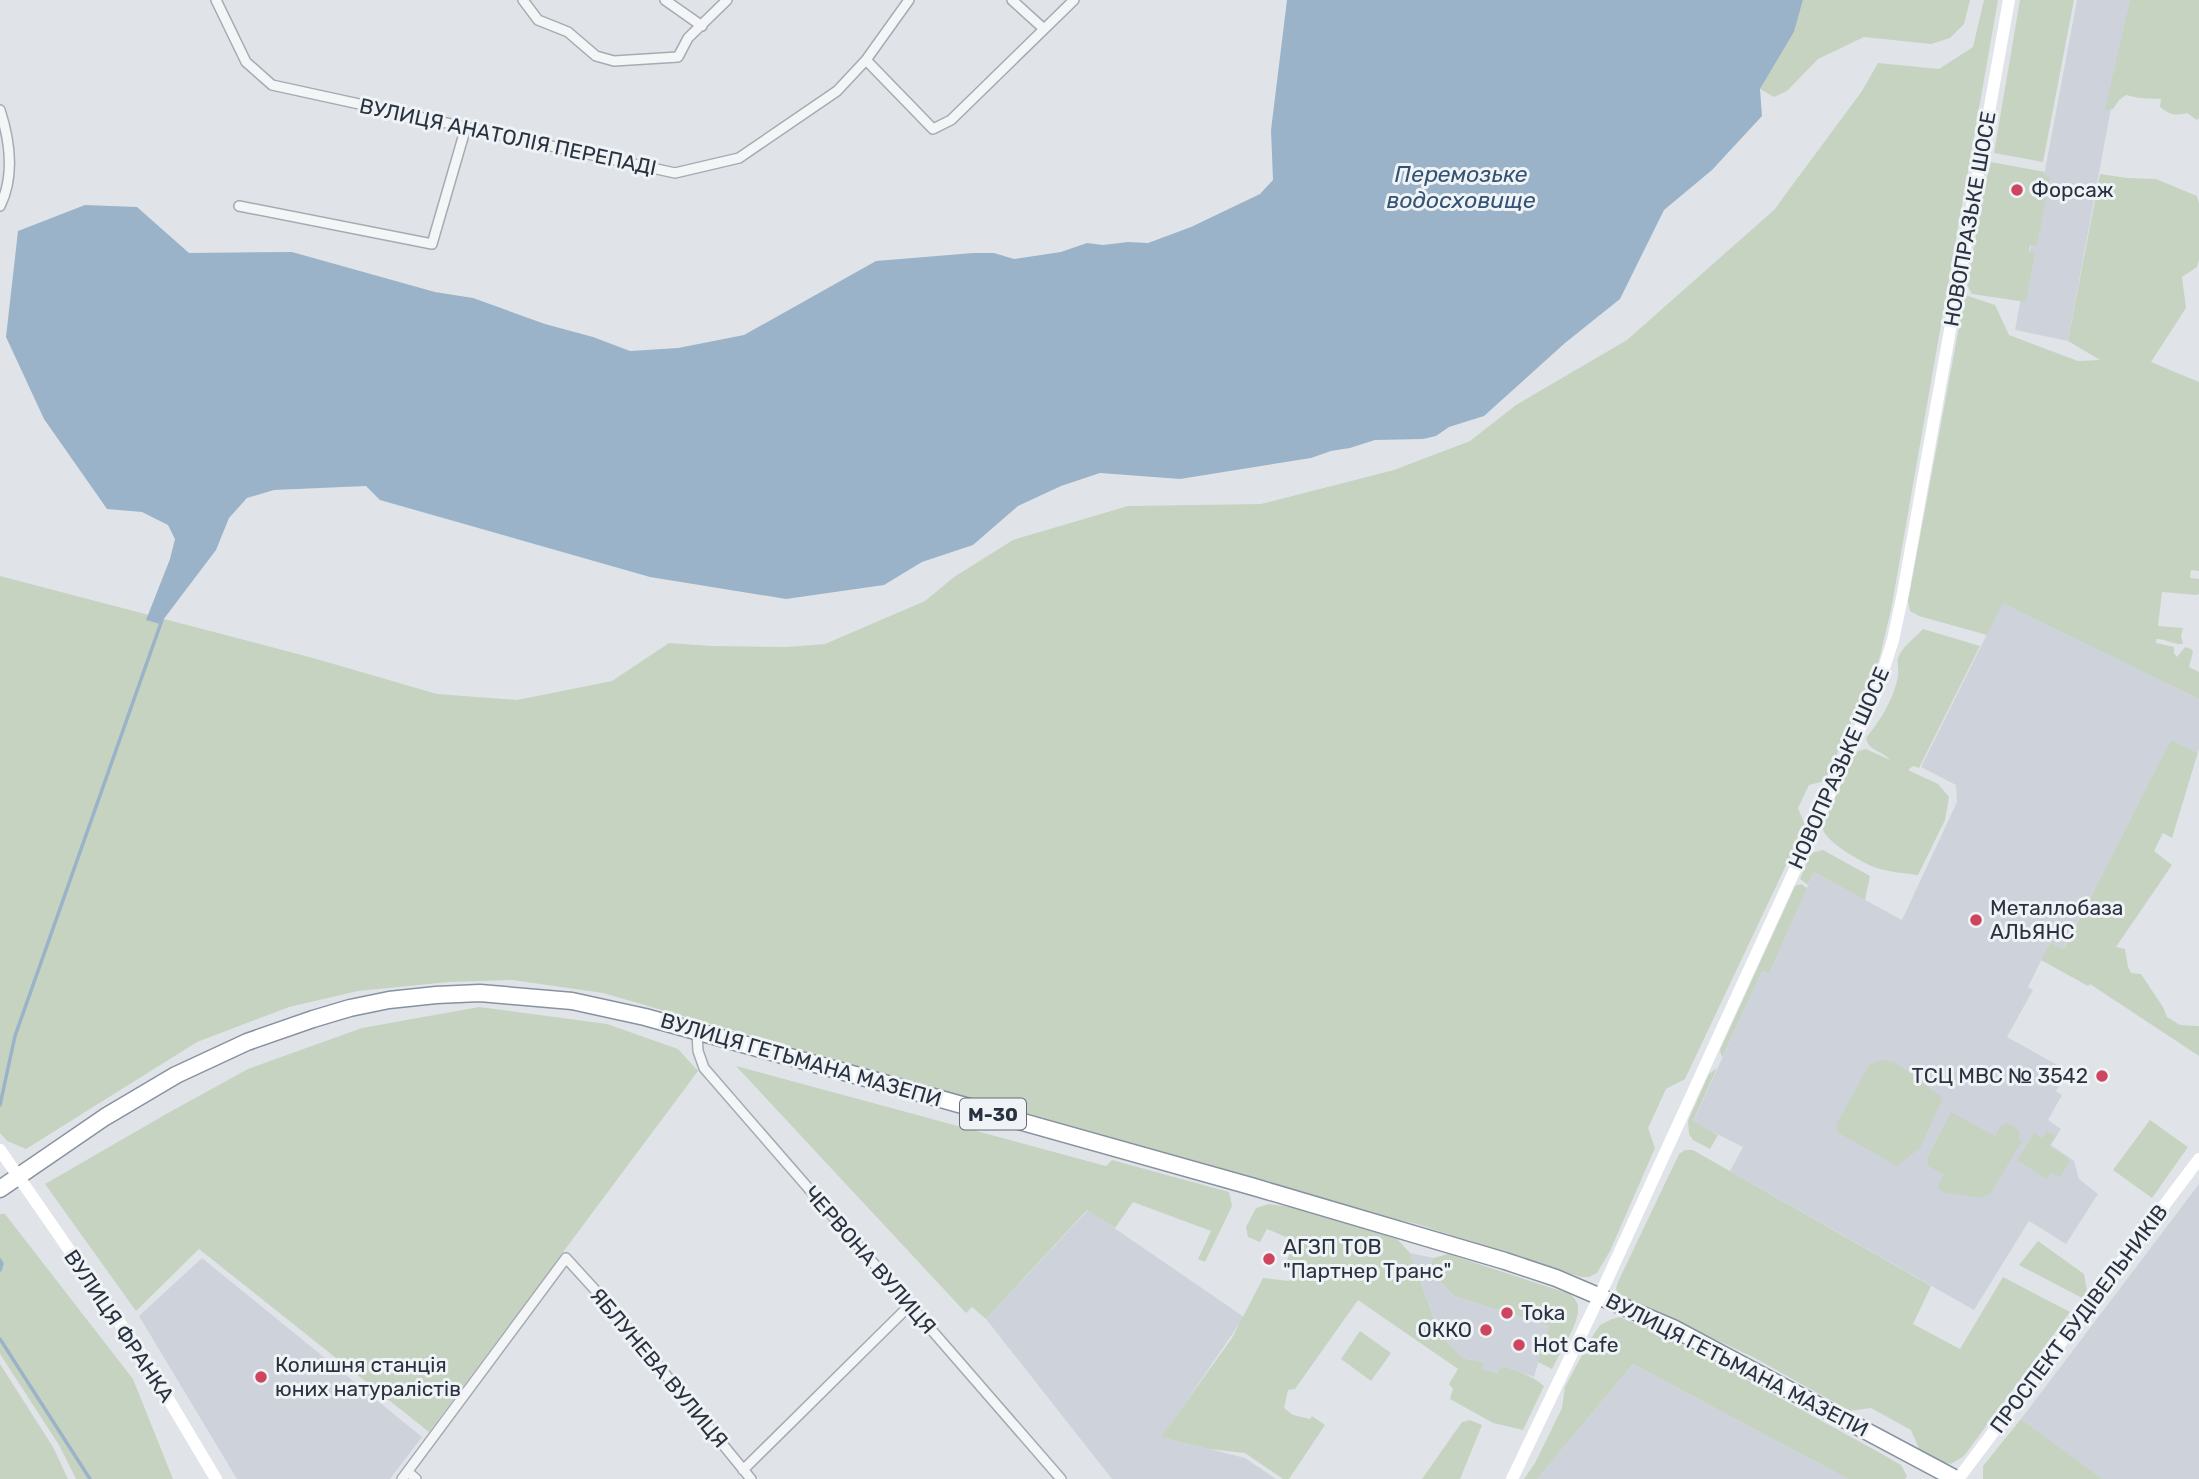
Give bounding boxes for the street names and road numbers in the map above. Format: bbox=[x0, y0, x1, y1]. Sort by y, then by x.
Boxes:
street label: ВУЛИЦЯ АНАТОЛІЯ ПЕРЕПАДІ bbox=[357, 93, 659, 180]
street label: НОВОПРАЗЬКЕ ШОСЕ bbox=[1938, 109, 2001, 328]
street label: НОВОПРАЗЬКЕ ШОСЕ bbox=[1783, 663, 1894, 872]
street label: ВУЛИЦЯ ГЕТЬМАНА МАЗЕПИ bbox=[658, 1007, 945, 1112]
road number: М-30 bbox=[960, 1098, 1026, 1130]
street label: ЧЕРВОНА ВУЛИЦЯ bbox=[799, 1181, 941, 1339]
street label: ПРОСПЕКТ БУДІВЕЛЬНИКІВ bbox=[1984, 1200, 2173, 1438]
street label: ВУЛИЦЯ ФРАНКА bbox=[59, 1245, 180, 1407]
street label: ЯБЛУНЕВА ВУЛИЦЯ bbox=[585, 1283, 734, 1453]
street label: ВУЛИЦЯ ГЕТЬМАНА МАЗЕПИ bbox=[1602, 1287, 1873, 1442]

